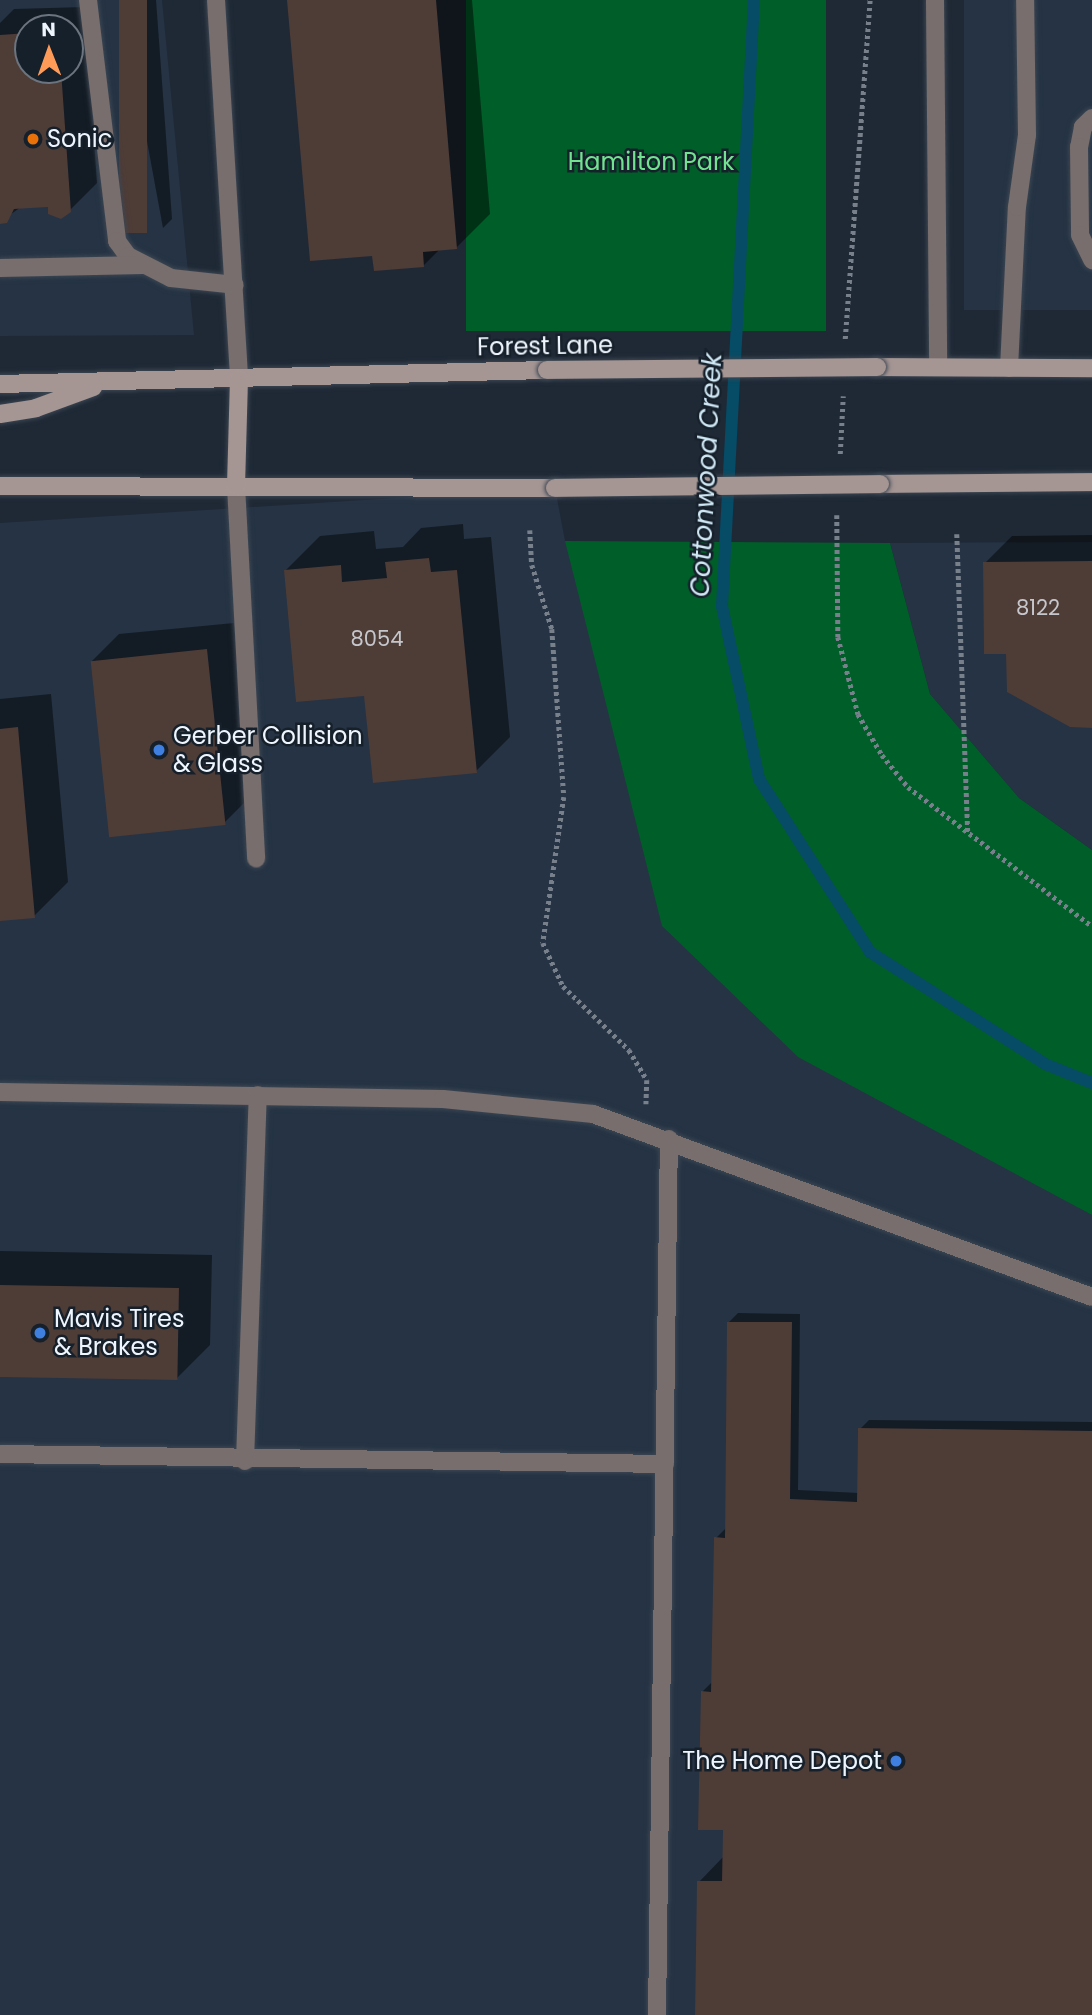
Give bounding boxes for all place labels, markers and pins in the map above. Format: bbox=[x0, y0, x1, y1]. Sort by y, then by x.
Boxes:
place label: Sonic bbox=[47, 125, 112, 153]
marker: Sonic bbox=[25, 131, 41, 147]
place label: Gerber Collision & Glass bbox=[173, 722, 363, 778]
marker: Gerber Collision & Glass bbox=[151, 742, 167, 758]
place label: Mavis Tires & Brakes bbox=[54, 1305, 184, 1361]
marker: Mavis Tires & Brakes bbox=[32, 1325, 48, 1341]
place label: The Home Depot bbox=[682, 1747, 882, 1775]
marker: The Home Depot bbox=[888, 1753, 904, 1769]

